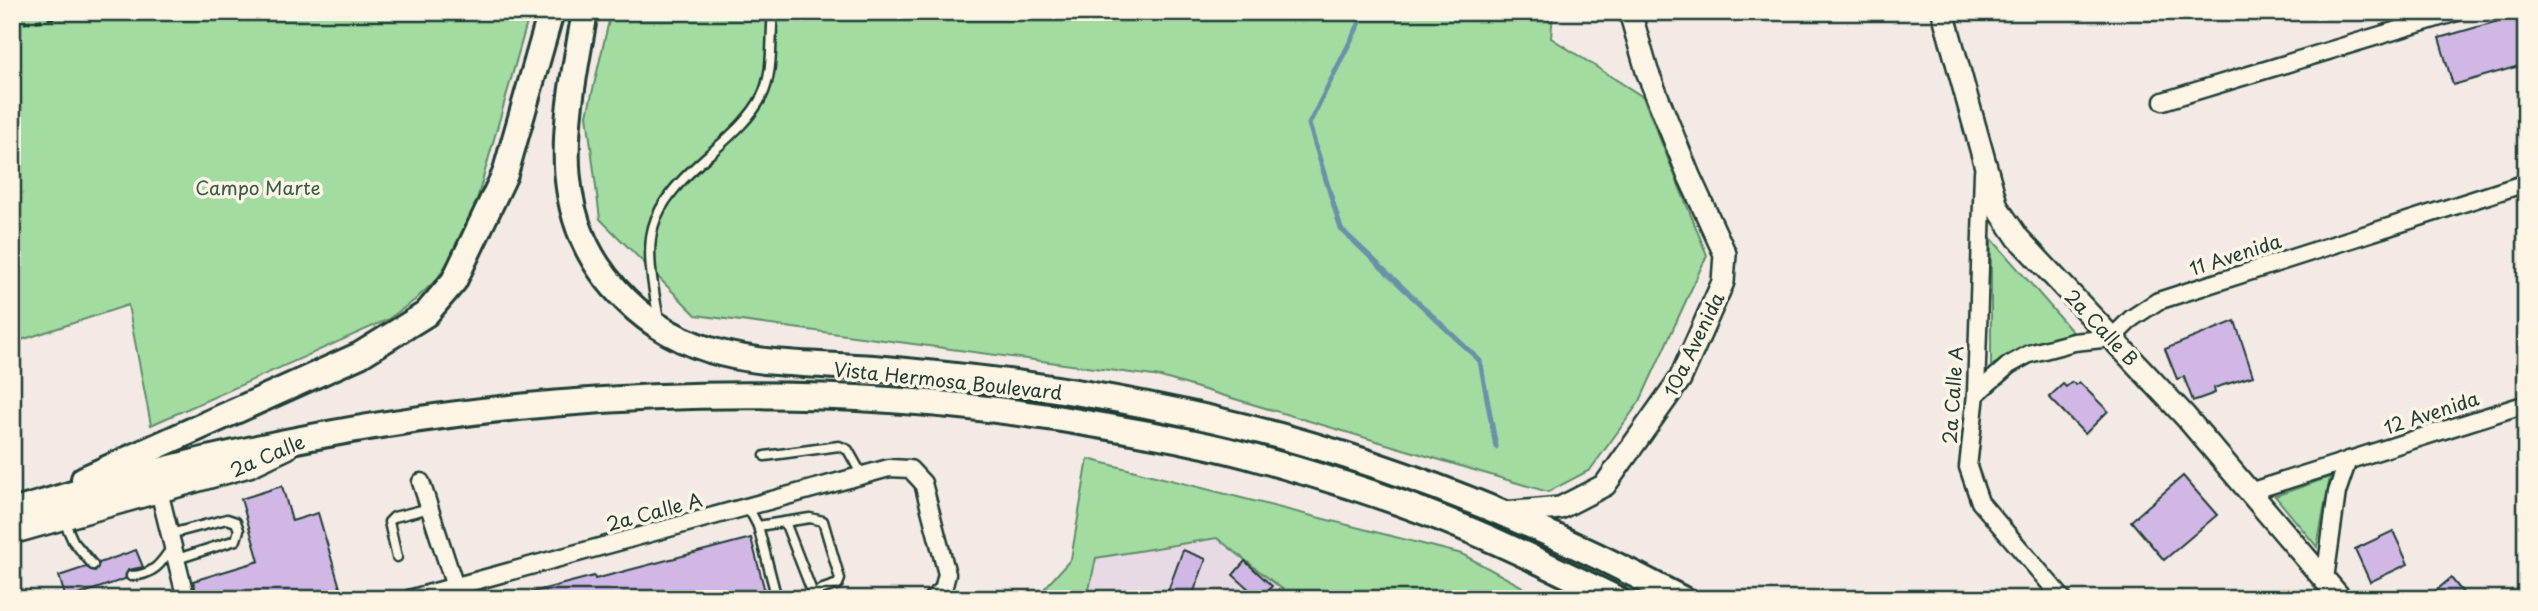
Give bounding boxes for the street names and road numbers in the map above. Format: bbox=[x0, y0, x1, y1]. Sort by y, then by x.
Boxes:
street label: 11 Avenida bbox=[2186, 226, 2284, 282]
street label: 2a Calle B bbox=[2059, 282, 2145, 372]
street label: 10a Avenida bbox=[1656, 287, 1730, 401]
street label: 2a Calle A bbox=[1935, 345, 1969, 445]
street label: Vista Hermosa Boulevard bbox=[832, 354, 1064, 406]
street label: 12 Avenida bbox=[2380, 383, 2482, 441]
street label: 2a Calle bbox=[225, 427, 309, 483]
street label: 2a Calle A bbox=[603, 485, 705, 537]

